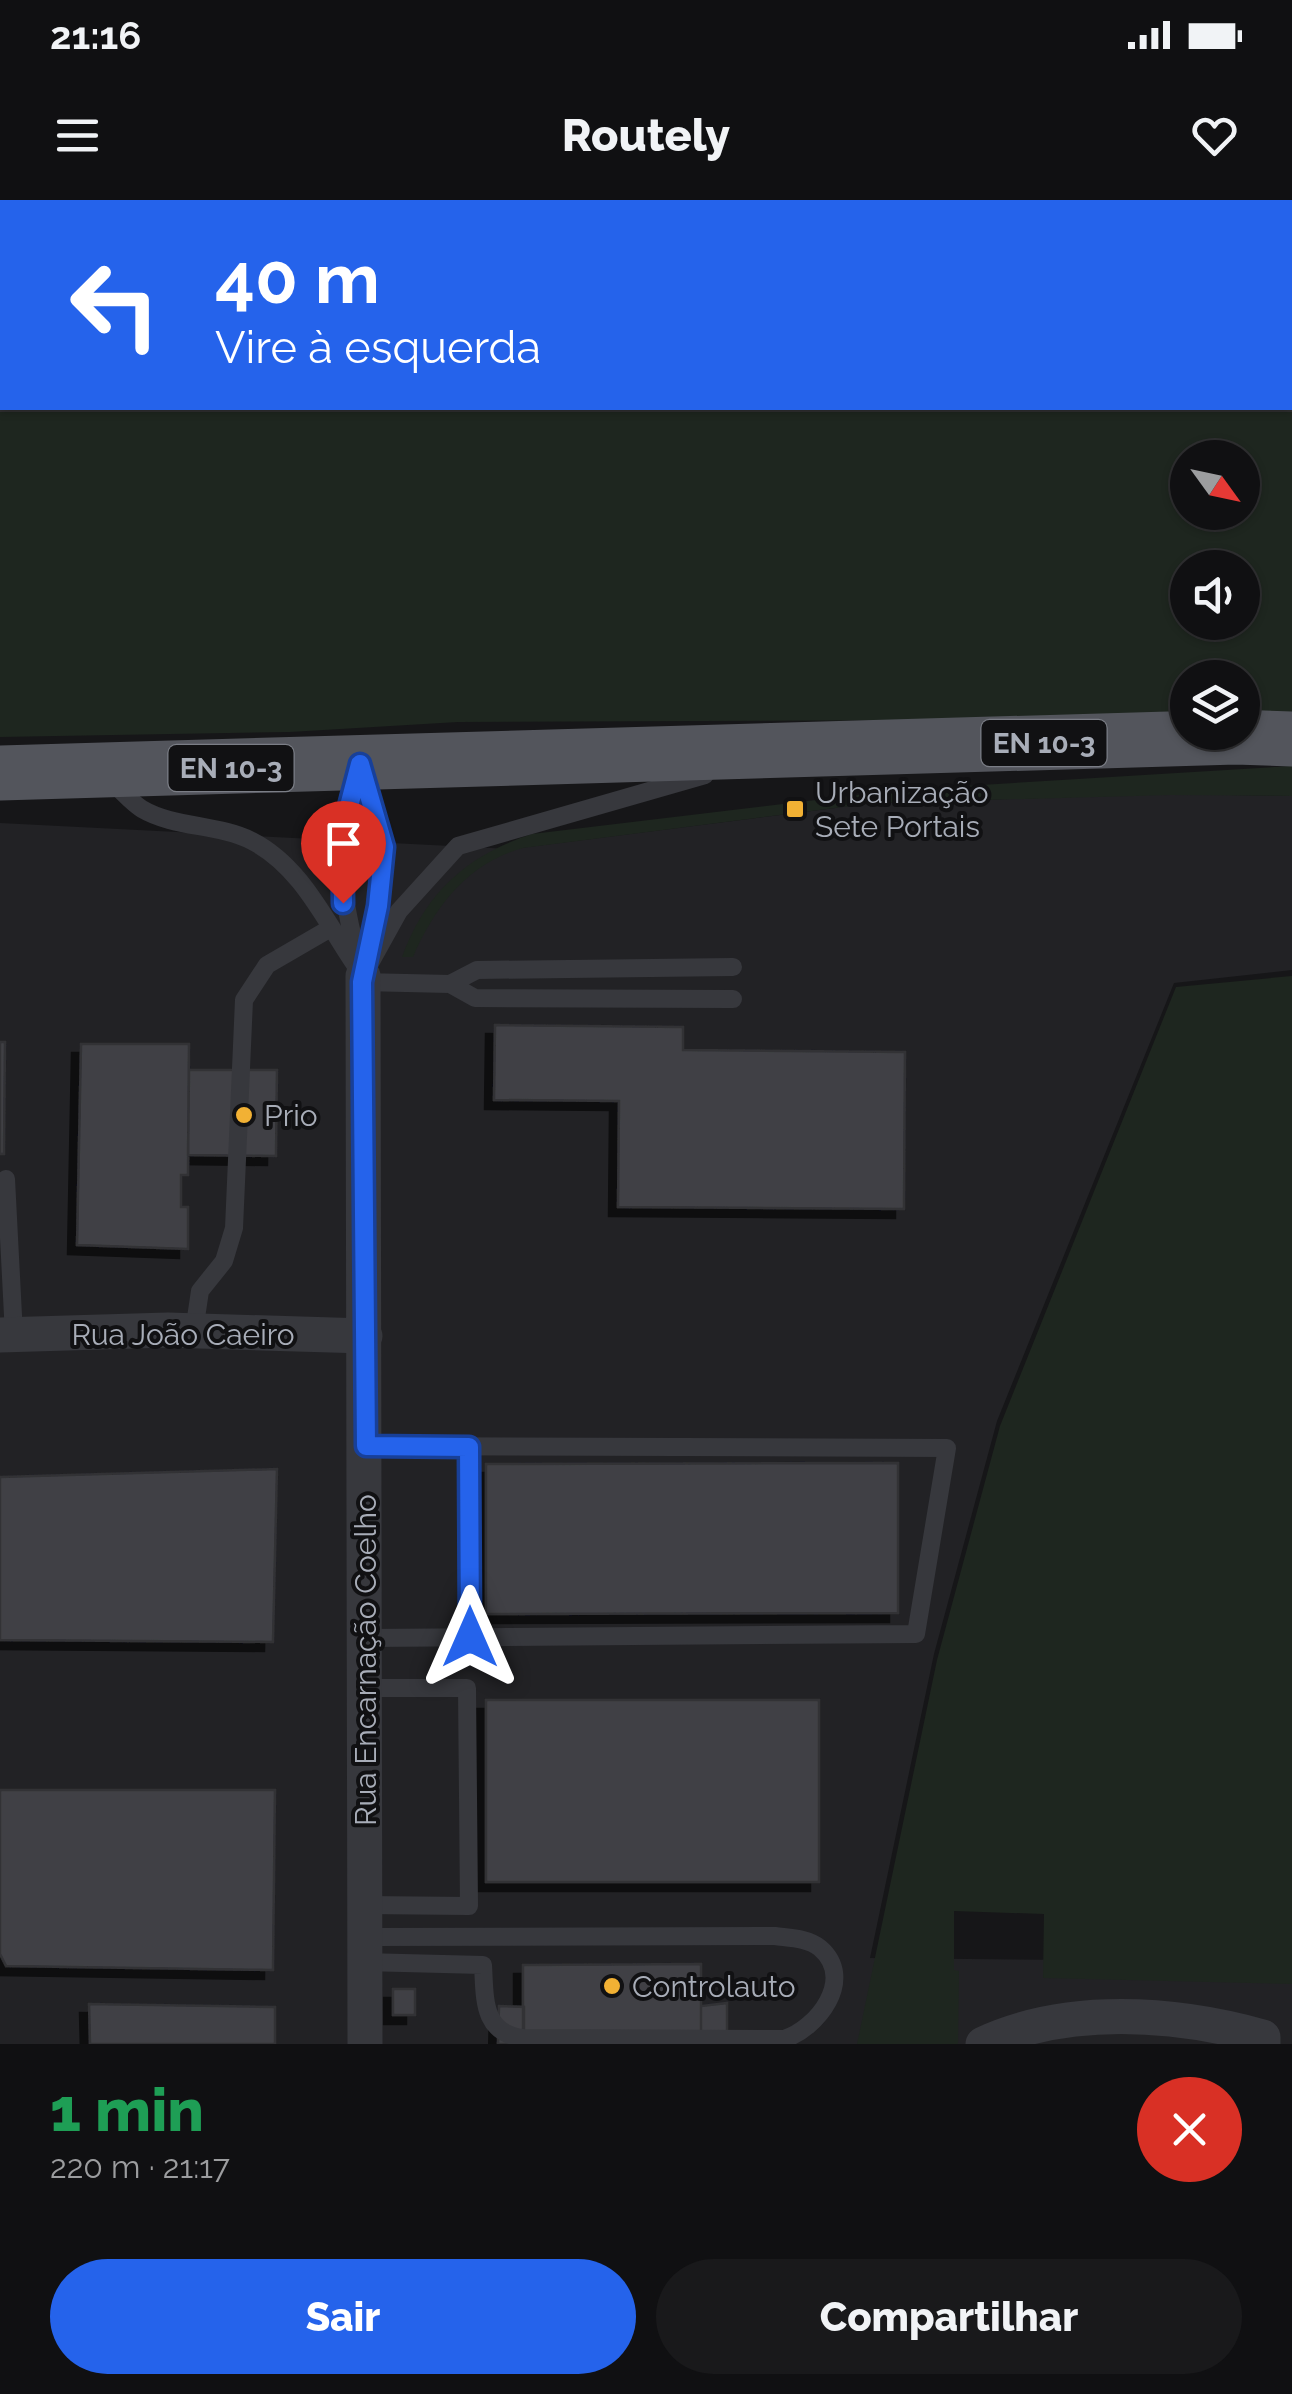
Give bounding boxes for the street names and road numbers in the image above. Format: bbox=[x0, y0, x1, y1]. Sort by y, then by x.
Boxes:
road number: EN 10-3 bbox=[982, 720, 1106, 766]
road number: EN 10-3 bbox=[168, 745, 294, 791]
street label: Rua João Caeiro bbox=[71, 1317, 295, 1352]
street label: Rua Encarnação Coelho bbox=[348, 1494, 383, 1826]

